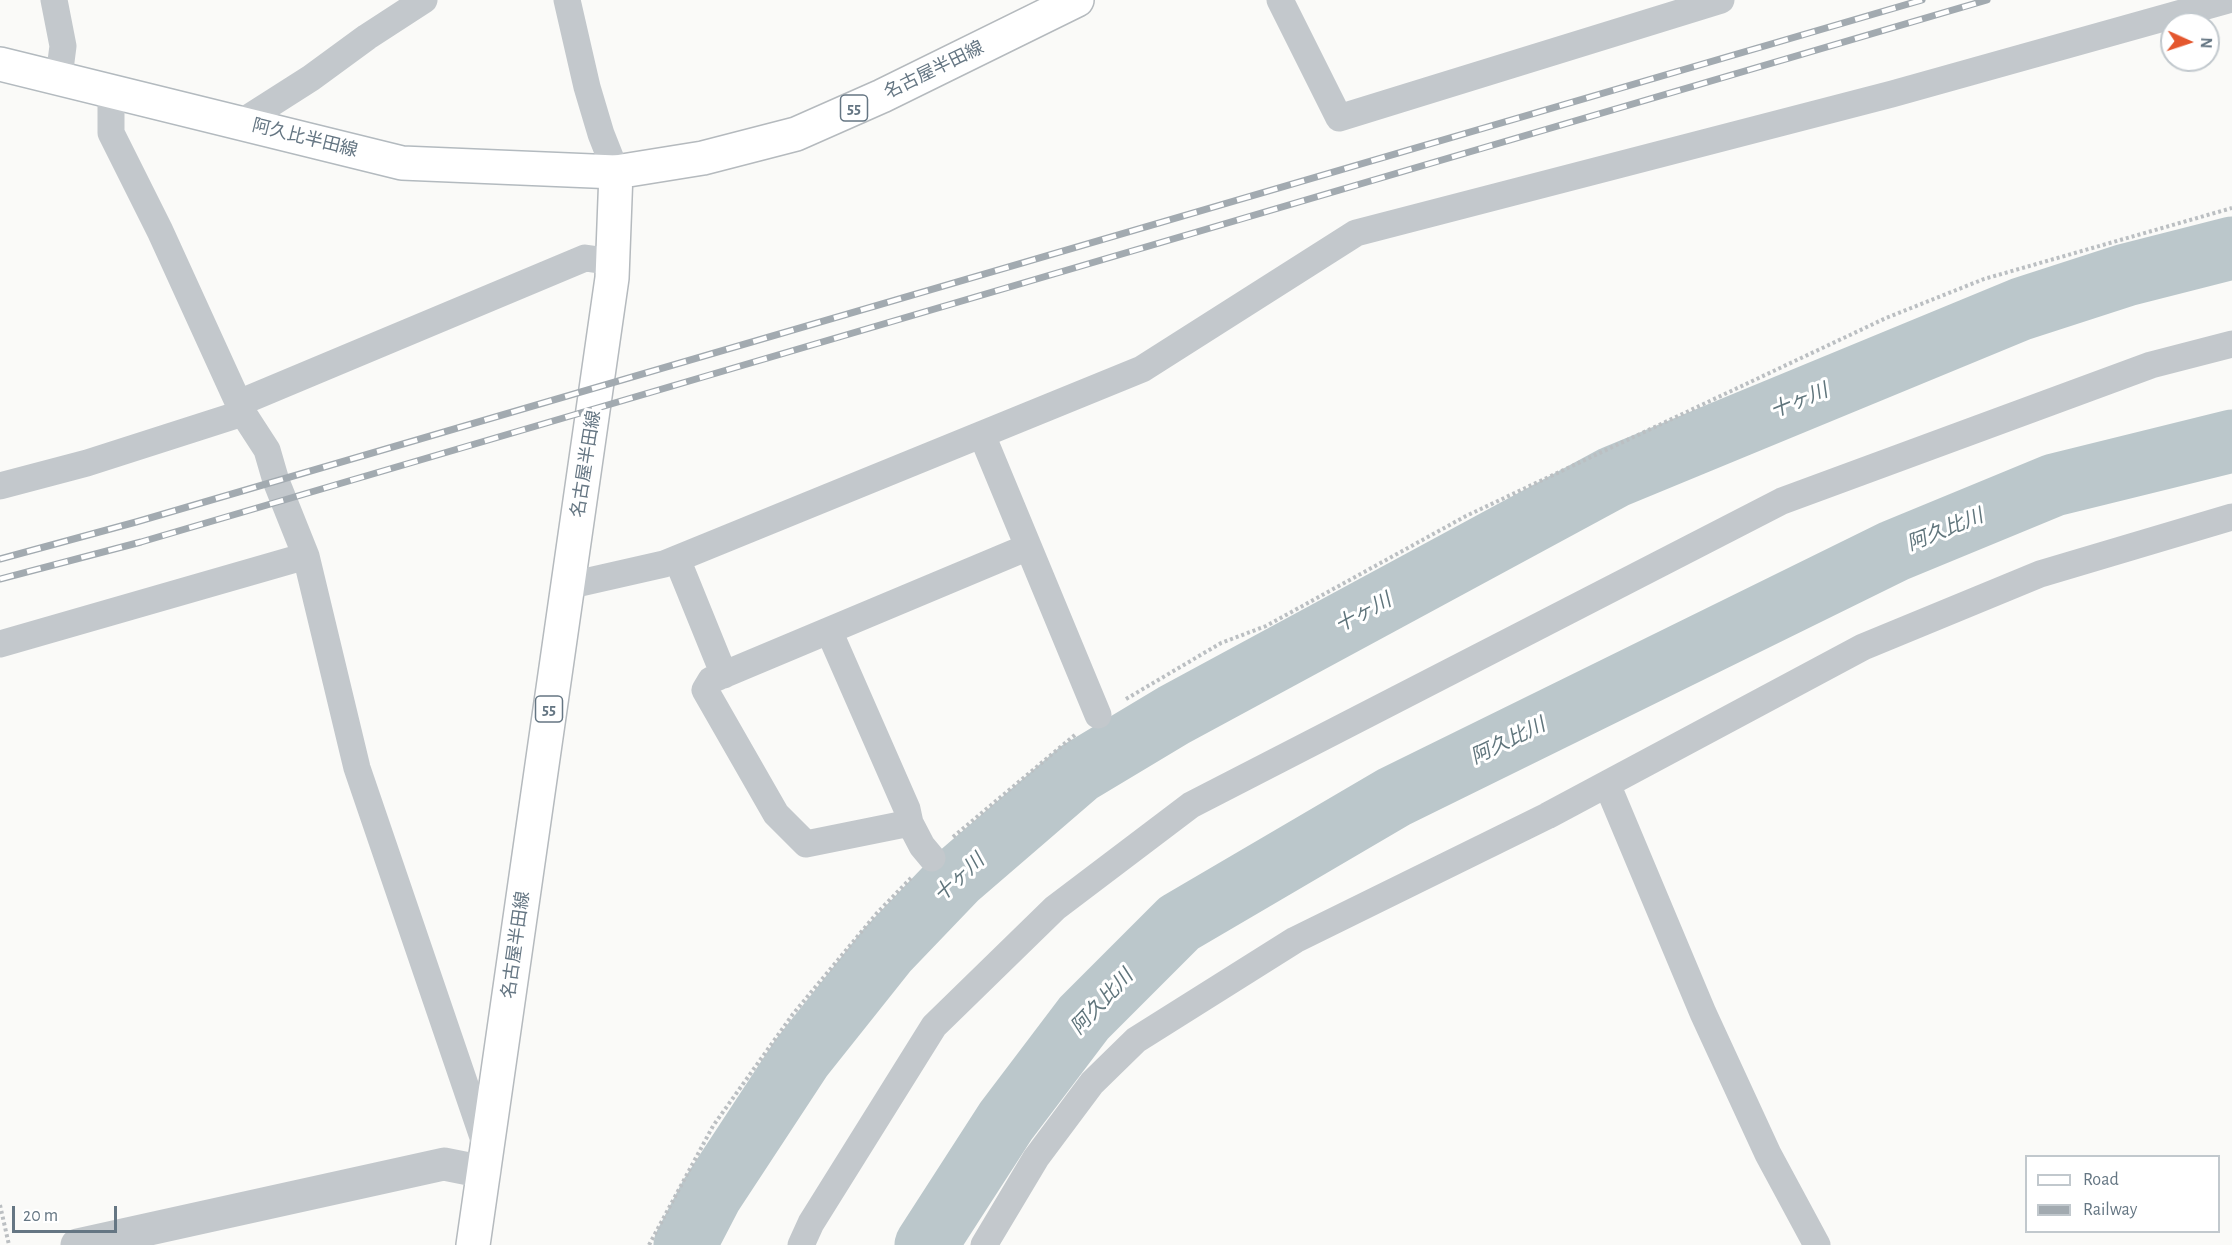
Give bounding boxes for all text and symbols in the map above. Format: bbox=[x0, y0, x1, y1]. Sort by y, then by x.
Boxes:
north arrow bbox=[2160, 12, 2220, 72]
street label: 名古屋半田線 bbox=[881, 37, 987, 103]
text: N bbox=[2198, 37, 2214, 49]
road number: 55 bbox=[840, 95, 868, 121]
street label: 阿久比半田線 bbox=[250, 114, 360, 162]
water label: 十ヶ川 bbox=[1767, 379, 1831, 423]
street label: 名古屋半田線 bbox=[567, 409, 605, 519]
water label: 阿久比川 bbox=[1903, 504, 1987, 556]
water label: 十ヶ川 bbox=[1331, 588, 1395, 638]
road number: 55 bbox=[536, 696, 562, 722]
water label: 阿久比川 bbox=[1467, 713, 1549, 769]
water label: 十ヶ川 bbox=[929, 849, 989, 907]
street label: 名古屋半田線 bbox=[498, 890, 534, 1000]
water label: 阿久比川 bbox=[1066, 965, 1138, 1039]
legend bbox=[2025, 1155, 2220, 1233]
text: Road bbox=[2083, 1171, 2119, 1189]
scale bar bbox=[15, 1194, 120, 1232]
text: Railway bbox=[2083, 1201, 2137, 1219]
text: 20 m bbox=[23, 1207, 58, 1225]

